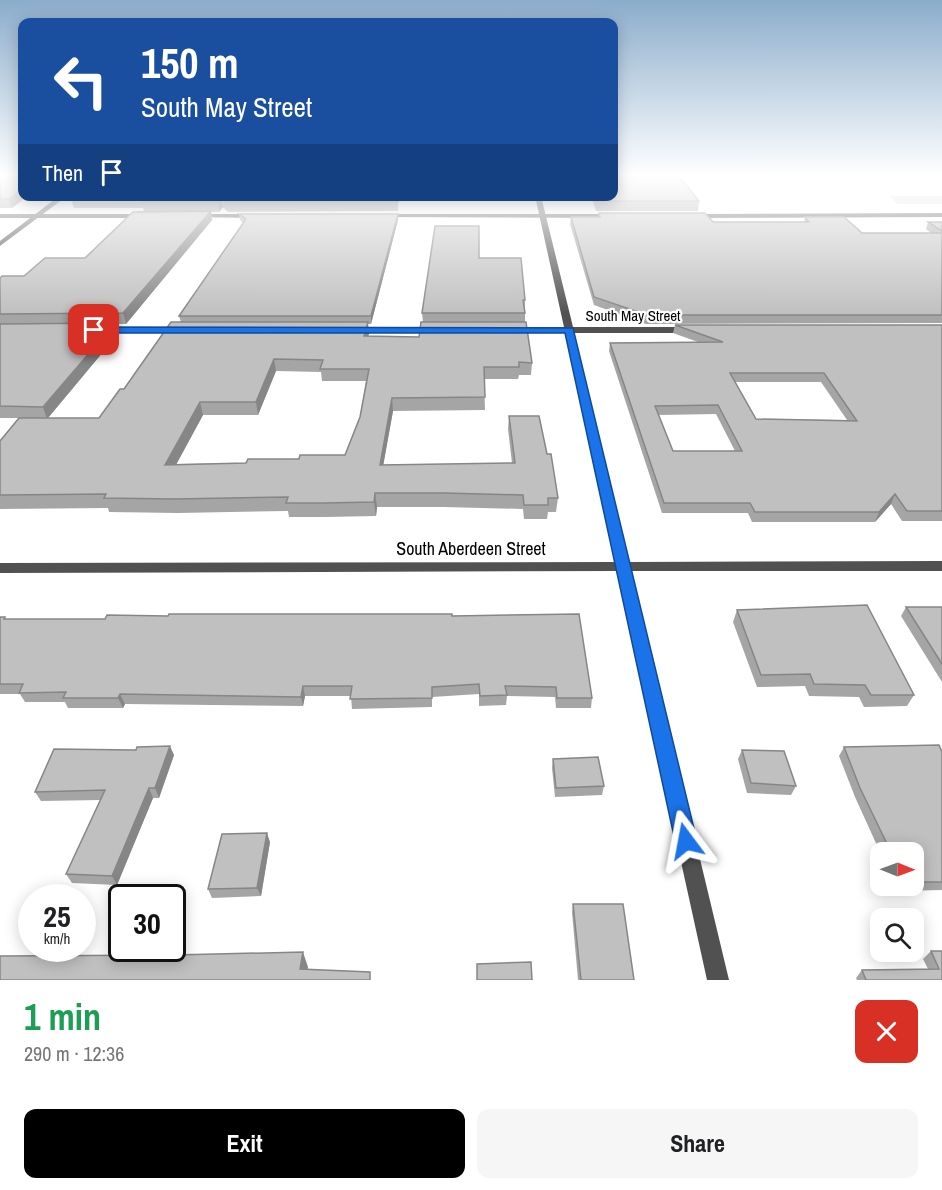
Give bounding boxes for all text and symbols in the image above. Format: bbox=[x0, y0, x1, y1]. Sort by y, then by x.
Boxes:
text: 150 m bbox=[141, 35, 239, 91]
icon: left bbox=[42, 42, 120, 120]
text: South May Street bbox=[141, 89, 312, 125]
icon: arrive bbox=[95, 156, 128, 189]
text: Then bbox=[42, 158, 83, 188]
pin bbox=[68, 304, 119, 355]
street label: South May Street bbox=[585, 305, 681, 326]
icon: arrive bbox=[77, 313, 110, 346]
street label: South Aberdeen Street bbox=[396, 536, 546, 561]
position arrow bbox=[654, 809, 718, 873]
north arrow bbox=[870, 842, 924, 896]
map controls bbox=[870, 842, 924, 962]
speed limit sign: 30 bbox=[108, 884, 186, 962]
text: 25 bbox=[43, 896, 71, 936]
button: search bbox=[870, 908, 924, 962]
text: km/h bbox=[44, 928, 70, 949]
text: 1 min bbox=[24, 993, 101, 1041]
button: close bbox=[855, 1000, 918, 1063]
text: 290 m · 12:36 bbox=[24, 1040, 124, 1067]
button: Exit bbox=[24, 1109, 465, 1178]
button: Share bbox=[477, 1109, 918, 1178]

